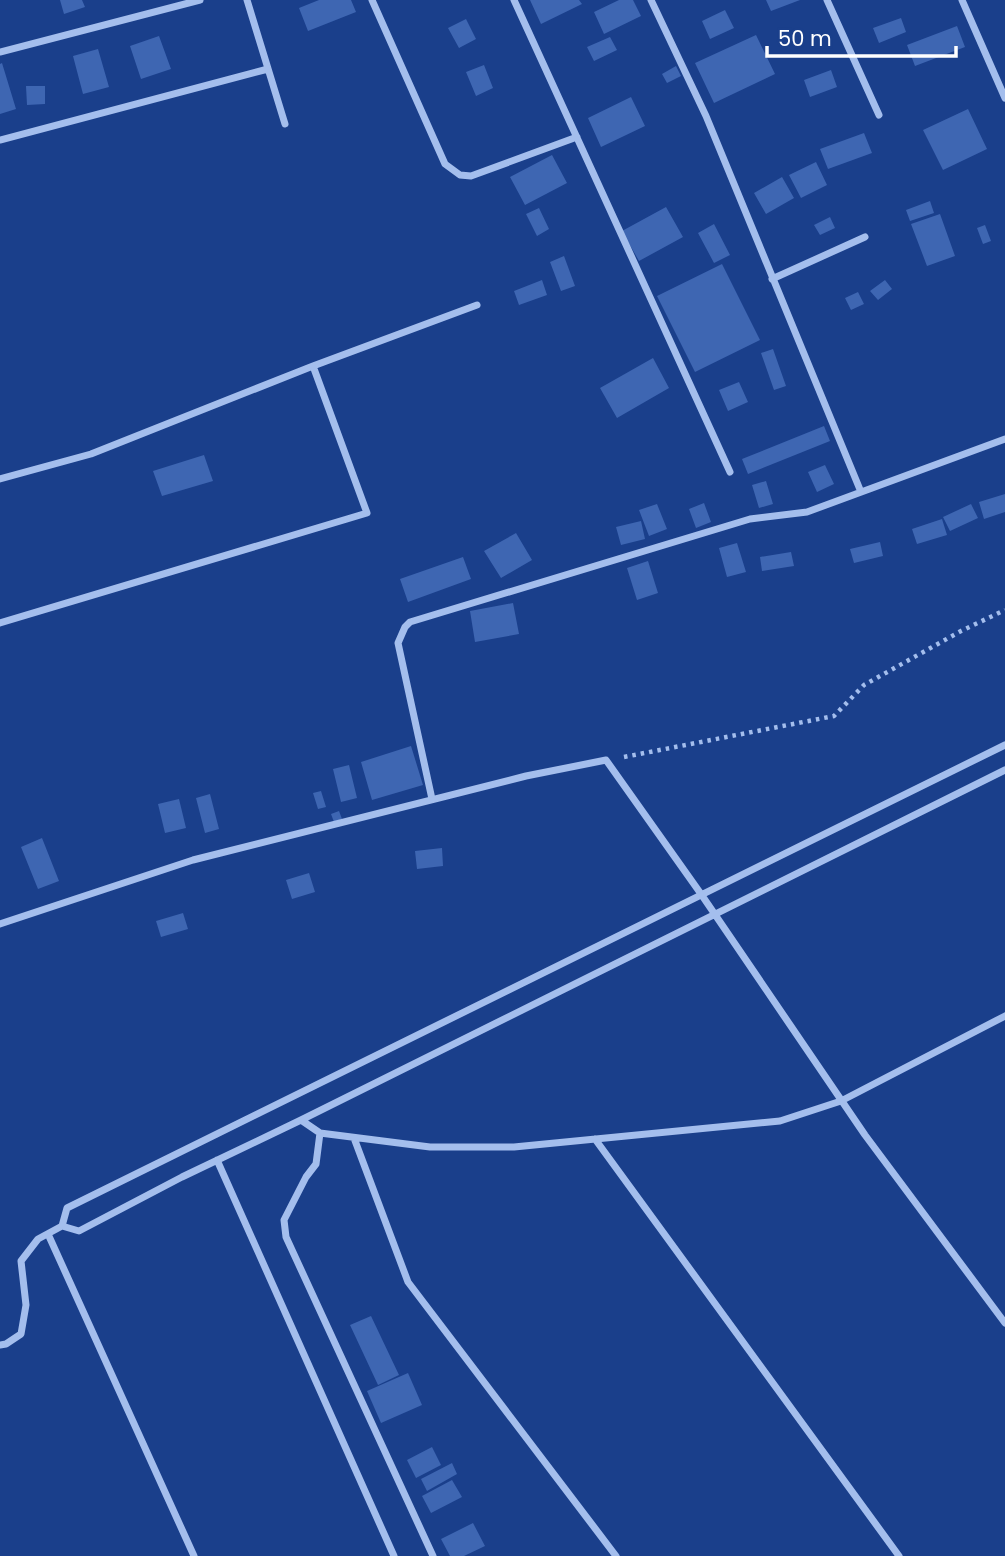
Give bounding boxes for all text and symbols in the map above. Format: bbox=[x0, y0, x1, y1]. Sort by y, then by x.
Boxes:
scale bar bbox=[767, 14, 956, 58]
text: 50 m bbox=[778, 24, 832, 53]

